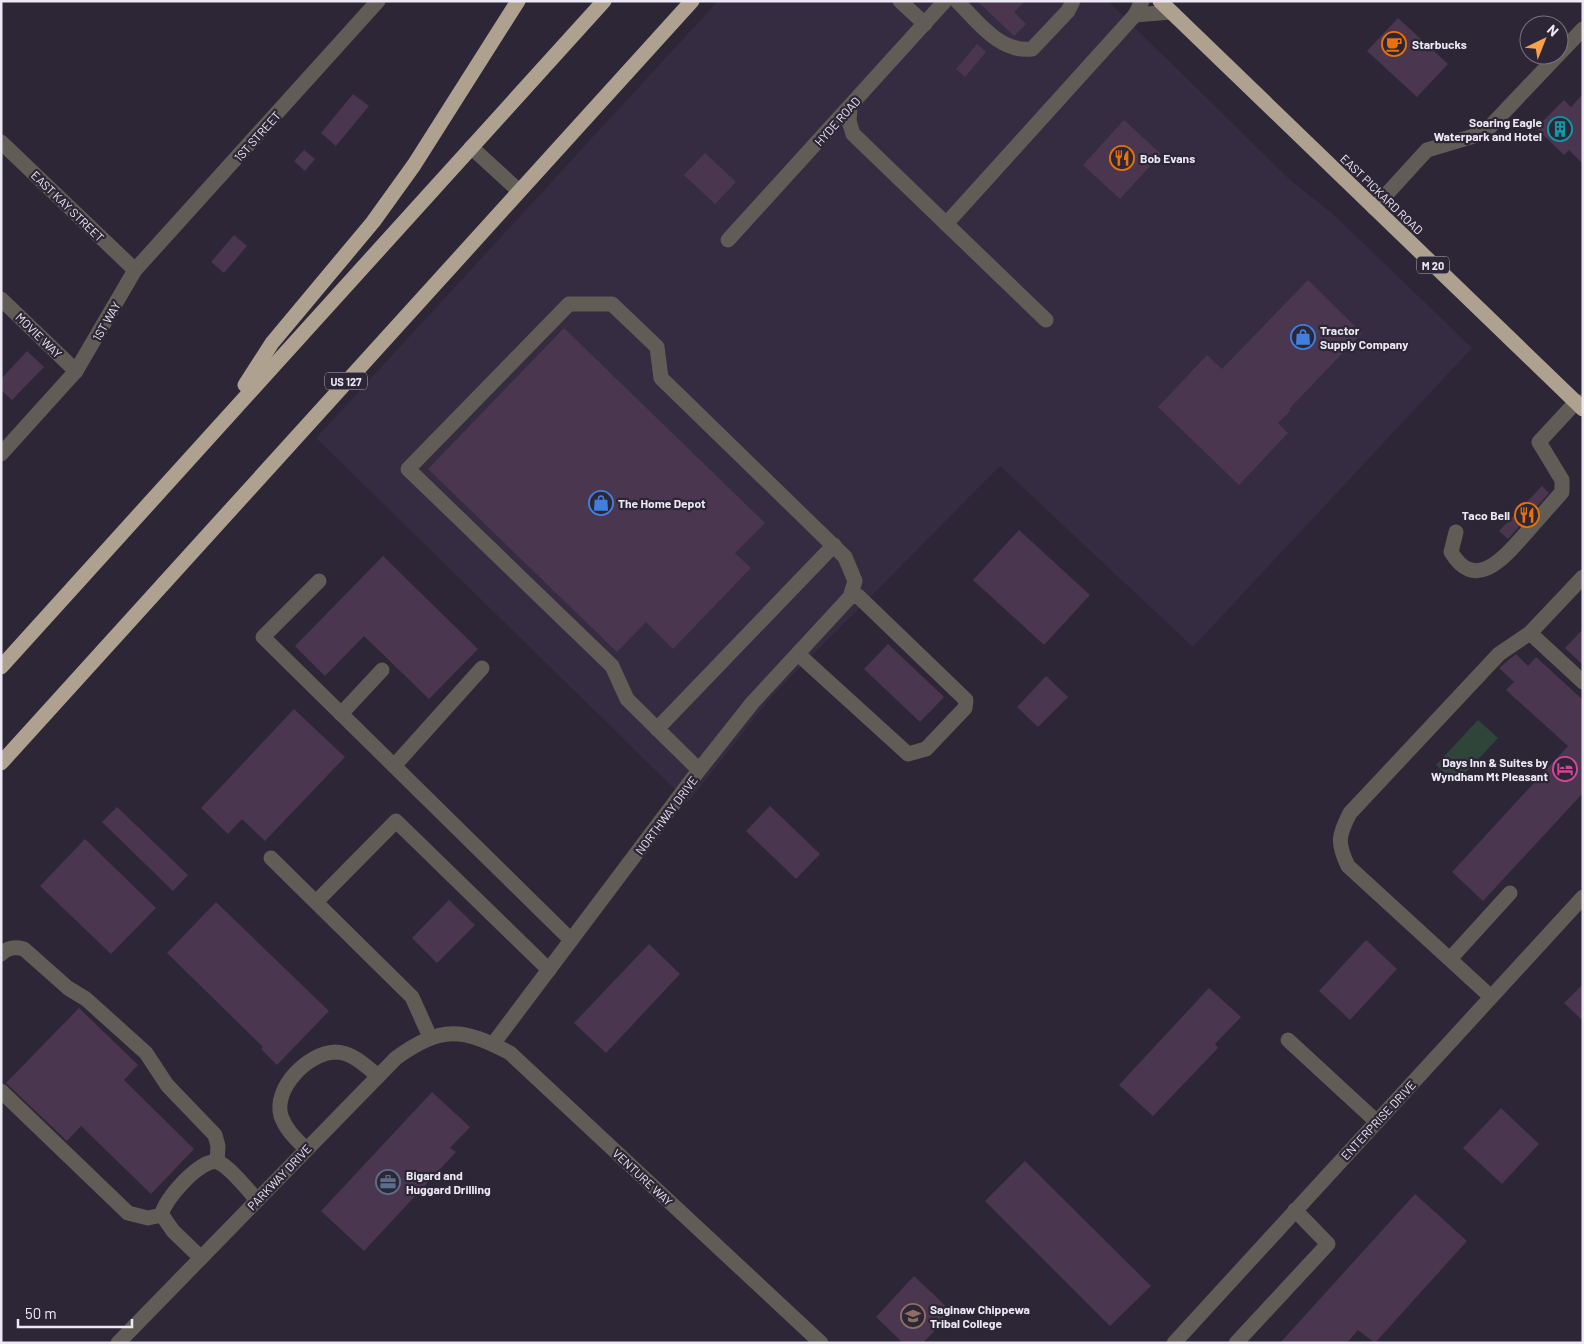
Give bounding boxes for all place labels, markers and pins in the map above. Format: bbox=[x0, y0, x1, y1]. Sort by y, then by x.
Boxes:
cafe icon: Starbucks bbox=[1381, 31, 1407, 57]
place label: Starbucks bbox=[1412, 37, 1467, 51]
place label: Soaring Eagle Waterpark and Hotel bbox=[1434, 115, 1542, 143]
building icon: Soaring Eagle Waterpark and Hotel bbox=[1547, 116, 1573, 142]
restaurant icon: Bob Evans bbox=[1109, 145, 1135, 171]
place label: Bob Evans bbox=[1140, 151, 1195, 165]
place label: Tractor Supply Company bbox=[1320, 323, 1408, 351]
shop icon: Tractor Supply Company bbox=[1290, 324, 1316, 350]
shop icon: The Home Depot bbox=[588, 490, 614, 516]
place label: The Home Depot bbox=[618, 496, 706, 510]
restaurant icon: Taco Bell bbox=[1514, 502, 1540, 528]
place label: Taco Bell bbox=[1462, 508, 1510, 522]
place label: Days Inn & Suites by Wyndham Mt Pleasant bbox=[1431, 755, 1548, 783]
hotel icon: Days Inn & Suites by Wyndham Mt Pleasant bbox=[1552, 756, 1578, 782]
place label: Bigard and Huggard Drilling bbox=[406, 1168, 491, 1196]
office icon: Bigard and Huggard Drilling bbox=[375, 1169, 401, 1195]
place label: Saginaw Chippewa Tribal College bbox=[930, 1302, 1030, 1330]
school or university icon: Saginaw Chippewa Tribal College bbox=[900, 1303, 926, 1329]

